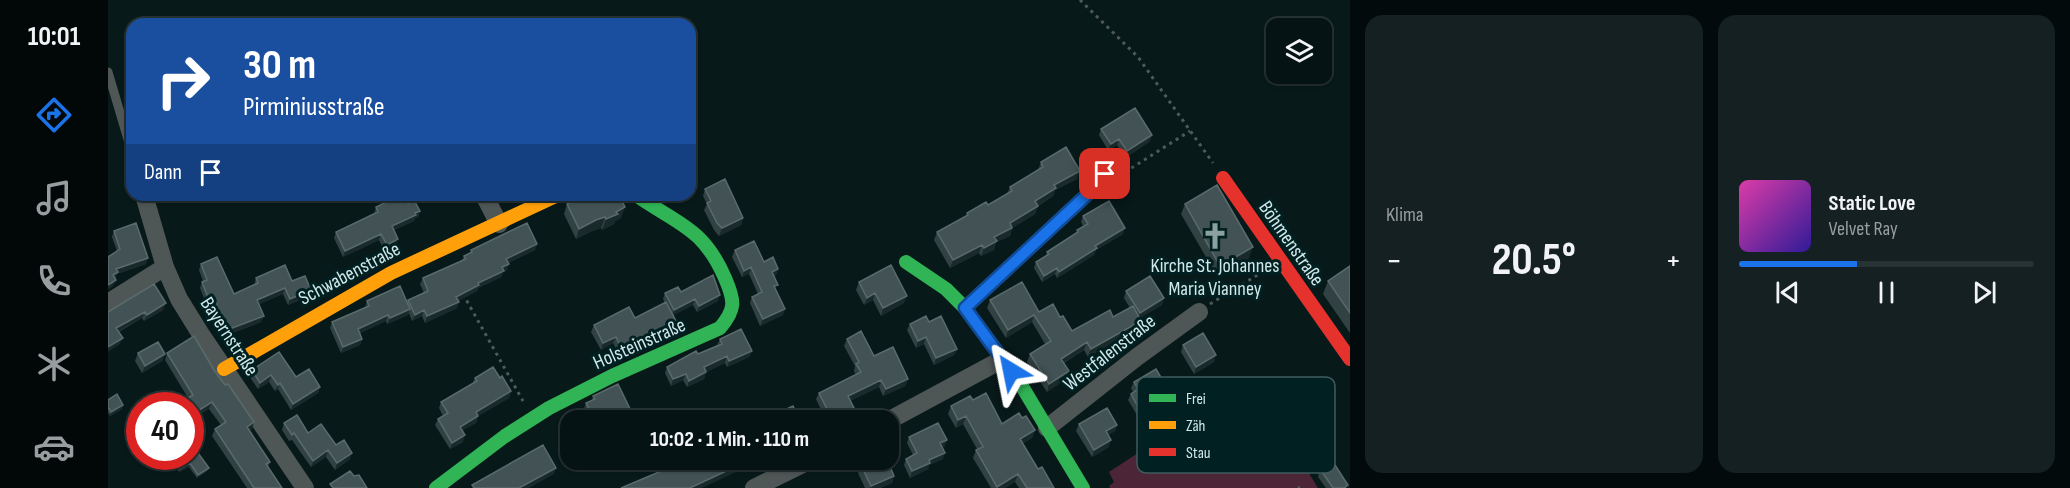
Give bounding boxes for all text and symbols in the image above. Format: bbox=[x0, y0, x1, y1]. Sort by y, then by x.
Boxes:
map controls bbox=[1266, 18, 1332, 84]
button: layers bbox=[1266, 18, 1332, 84]
text: 10:01 bbox=[28, 21, 80, 53]
text: 30 m bbox=[243, 40, 316, 91]
icon: right bbox=[144, 42, 222, 120]
text: Pirminiusstraße bbox=[243, 91, 385, 123]
icon: directions bbox=[33, 94, 75, 136]
pin bbox=[1079, 148, 1130, 199]
icon: arrive bbox=[194, 156, 227, 189]
icon: arrive bbox=[1088, 157, 1121, 190]
text: Dann bbox=[144, 159, 182, 186]
icon: music bbox=[33, 177, 75, 219]
text: Static Love bbox=[1829, 190, 1915, 217]
street label: Böhmenstraße bbox=[1253, 197, 1329, 291]
text: Klima bbox=[1386, 203, 1424, 227]
text: Velvet Ray bbox=[1829, 217, 1898, 241]
church icon: Kirche St. Johannes Maria Vianney bbox=[1200, 221, 1230, 251]
text: 20.5° bbox=[1492, 233, 1576, 288]
street label: Schwabenstraße bbox=[295, 237, 404, 311]
text: − bbox=[1386, 241, 1402, 281]
text: + bbox=[1665, 241, 1681, 281]
place label: Kirche St. Johannes Maria Vianney bbox=[1151, 254, 1279, 301]
icon: phone bbox=[33, 260, 75, 302]
icon: previous bbox=[1771, 276, 1804, 309]
icon: pause bbox=[1870, 276, 1903, 309]
icon: next bbox=[1968, 276, 2001, 309]
street label: Bayernstraße bbox=[195, 293, 264, 381]
street label: Westfalenstraße bbox=[1059, 309, 1161, 396]
street label: Holsteinstraße bbox=[590, 313, 689, 375]
position arrow bbox=[979, 339, 1043, 403]
icon: climate bbox=[33, 343, 75, 385]
legend bbox=[1137, 377, 1335, 473]
text: Frei bbox=[1186, 390, 1206, 409]
speed limit sign: 40 bbox=[126, 392, 204, 470]
text: Zäh bbox=[1186, 417, 1205, 436]
icon: car bbox=[33, 426, 75, 468]
text: 10:02 · 1 Min. · 110 m bbox=[650, 426, 809, 453]
text: Stau bbox=[1186, 444, 1211, 463]

